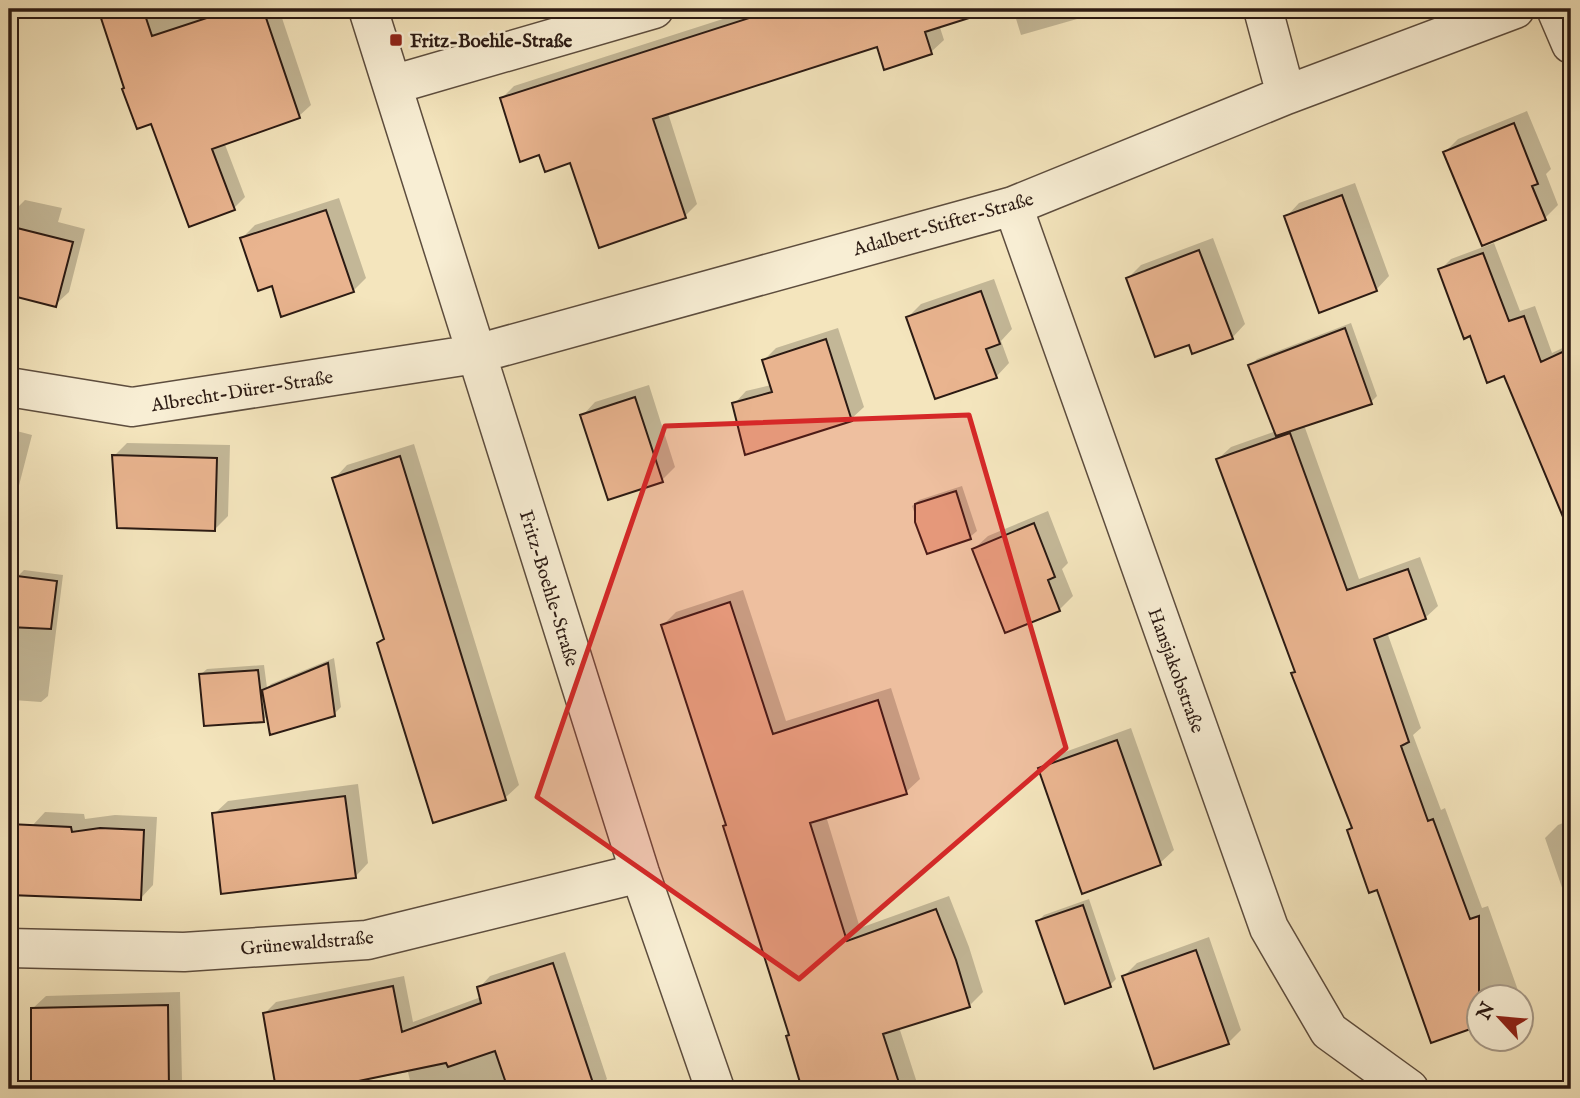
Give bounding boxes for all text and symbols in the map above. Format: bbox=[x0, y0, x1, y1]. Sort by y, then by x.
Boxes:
place label: Fritz-Boehle-Straße bbox=[410, 30, 573, 54]
marker: Fritz-Boehle-Straße bbox=[388, 32, 404, 48]
street label: Adalbert-Stifter-Straße bbox=[849, 188, 1037, 262]
street label: Albrecht-Dürer-Straße bbox=[149, 366, 335, 418]
street label: Fritz-Boehle-Straße bbox=[513, 508, 583, 670]
street label: Hansjakobstraße bbox=[1141, 605, 1209, 737]
street label: Grünewaldstraße bbox=[240, 926, 375, 962]
north arrow bbox=[1464, 982, 1534, 1052]
text: N bbox=[1472, 998, 1501, 1025]

